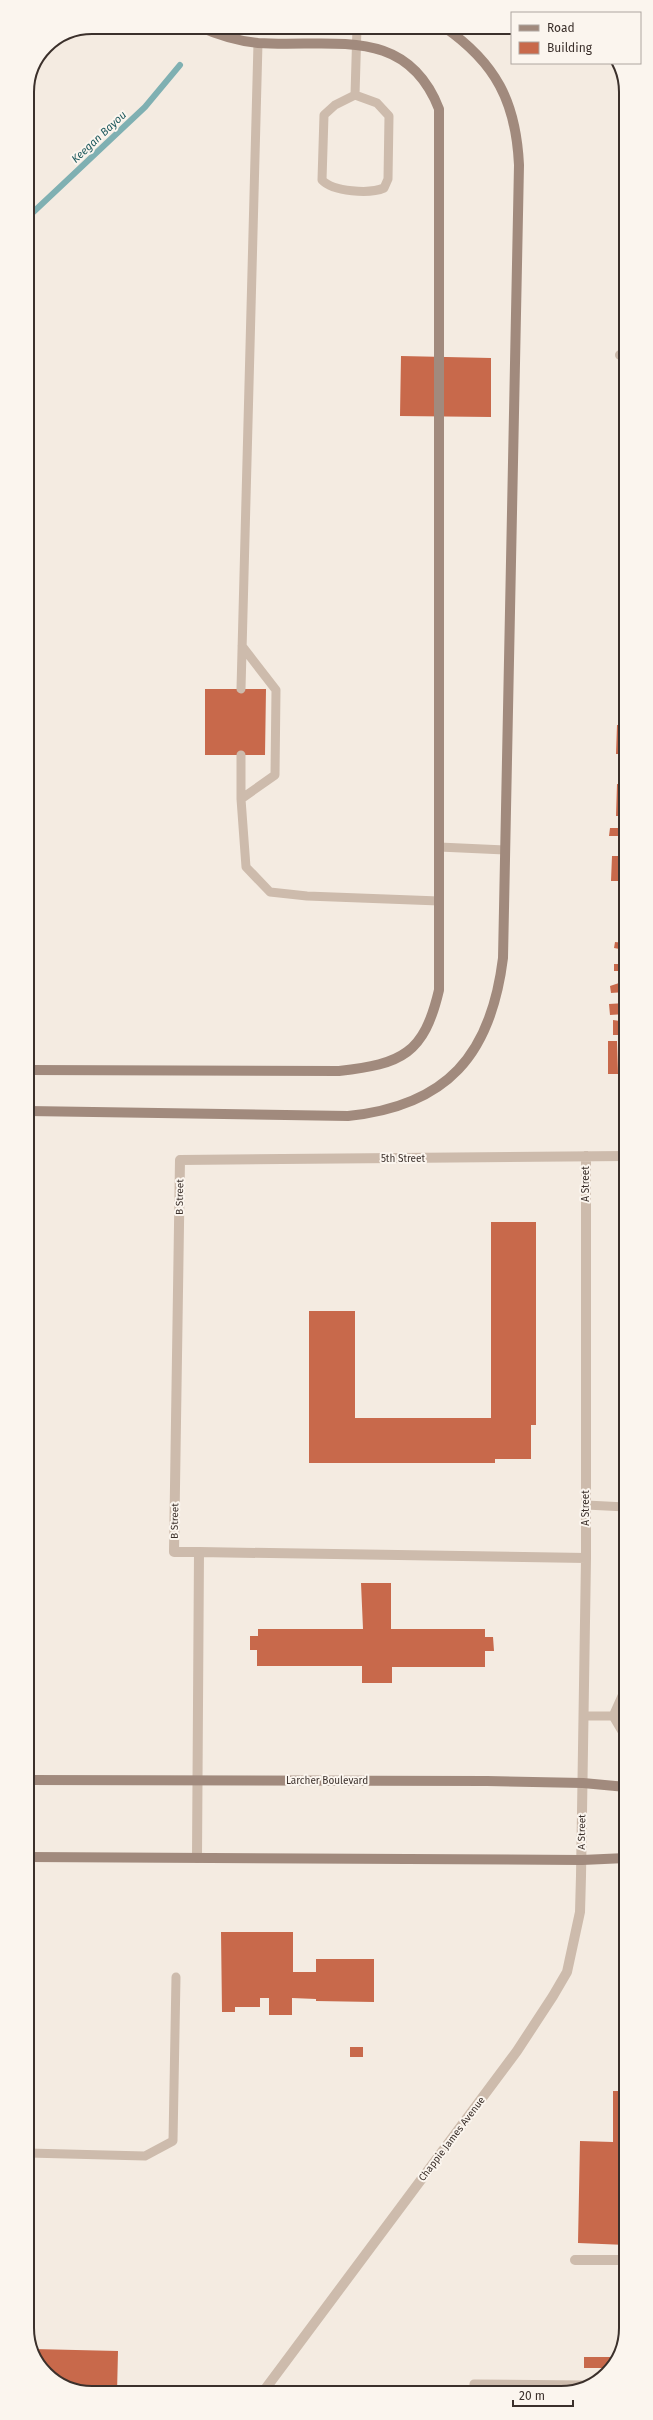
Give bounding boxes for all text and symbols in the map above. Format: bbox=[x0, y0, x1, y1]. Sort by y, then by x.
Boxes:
legend bbox=[511, 12, 641, 64]
text: Road bbox=[547, 21, 575, 35]
text: Building bbox=[547, 41, 593, 55]
water label: Keegan Bayou bbox=[69, 108, 129, 166]
street label: 5th Street bbox=[381, 1153, 425, 1165]
street label: A Street bbox=[580, 1166, 592, 1202]
street label: B Street bbox=[174, 1179, 186, 1215]
street label: A Street bbox=[580, 1490, 592, 1526]
street label: B Street bbox=[169, 1503, 181, 1539]
street label: Larcher Boulevard bbox=[286, 1775, 368, 1787]
street label: A Street bbox=[576, 1814, 588, 1850]
street label: Chappie James Avenue bbox=[416, 2094, 488, 2184]
scale bar bbox=[513, 2382, 573, 2408]
text: 20 m bbox=[519, 2389, 545, 2403]

